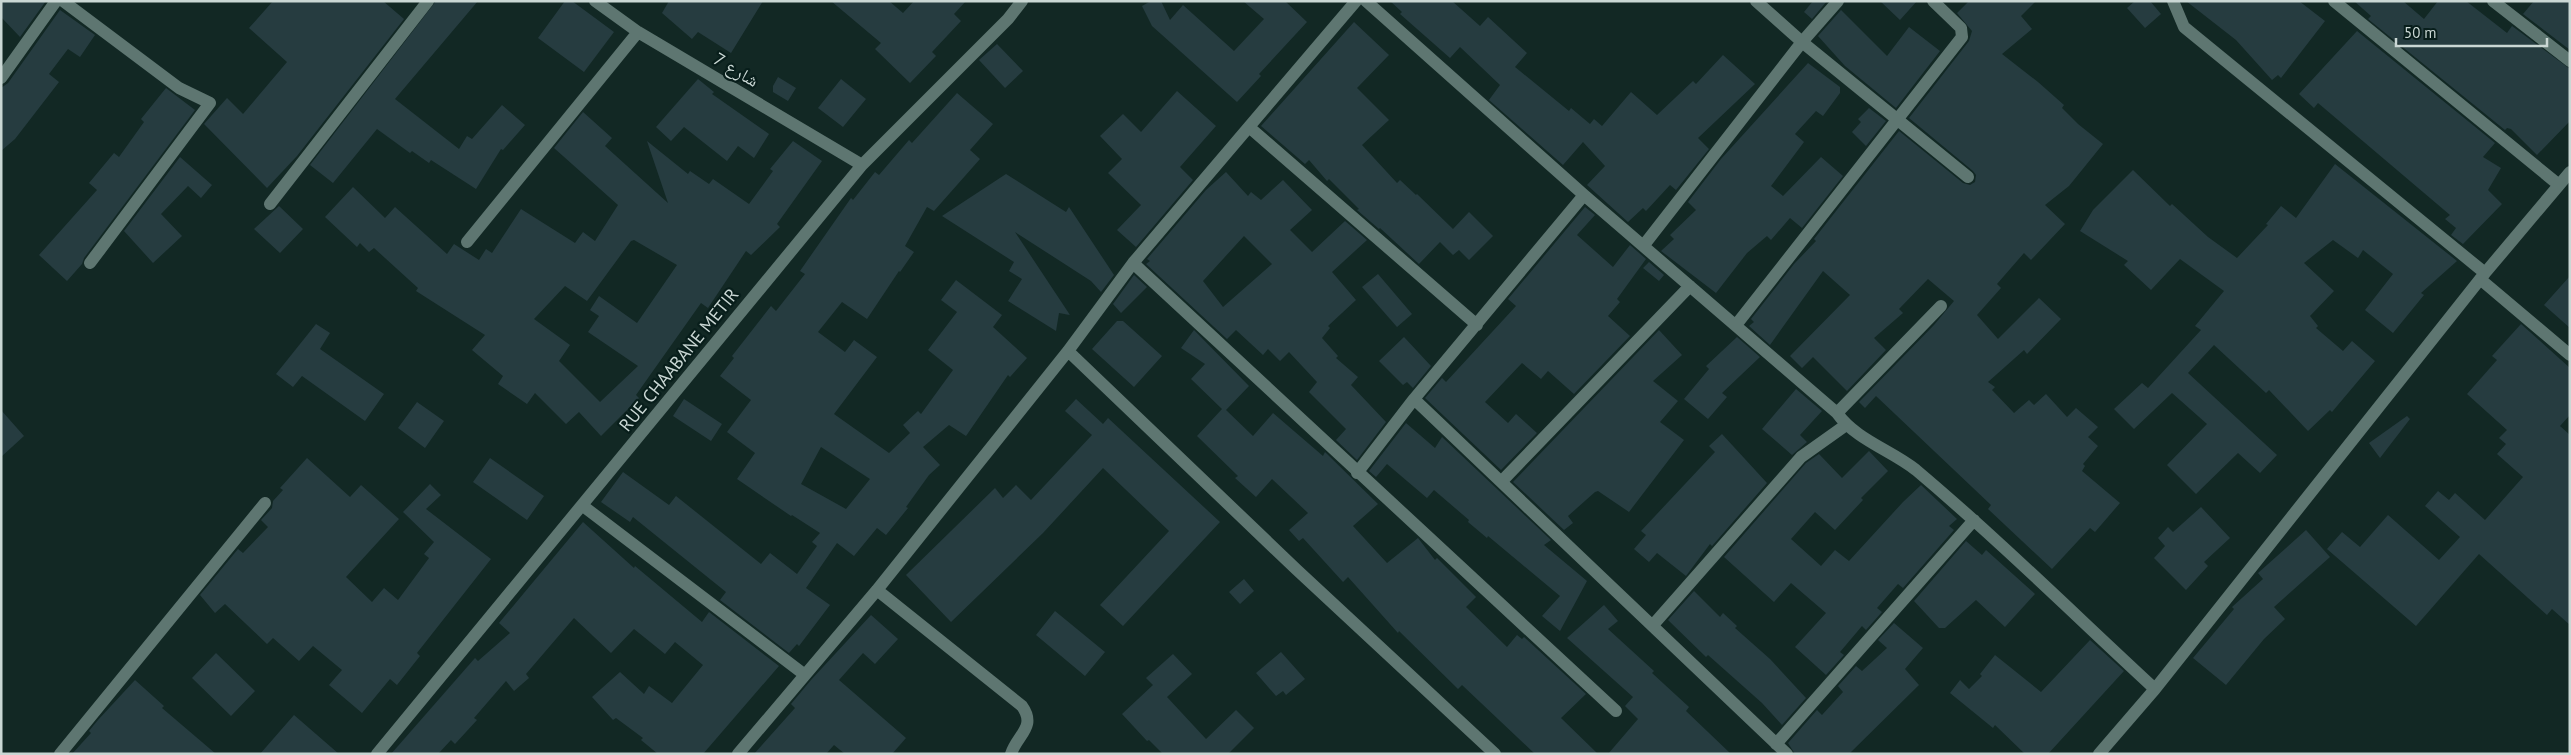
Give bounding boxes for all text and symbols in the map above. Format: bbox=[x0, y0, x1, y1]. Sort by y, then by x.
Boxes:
scale bar bbox=[2396, 15, 2547, 47]
text: 50 m bbox=[2404, 23, 2437, 42]
street label: شارع 7 bbox=[709, 47, 763, 92]
street label: RUE CHAABANE METIR bbox=[614, 283, 744, 436]

